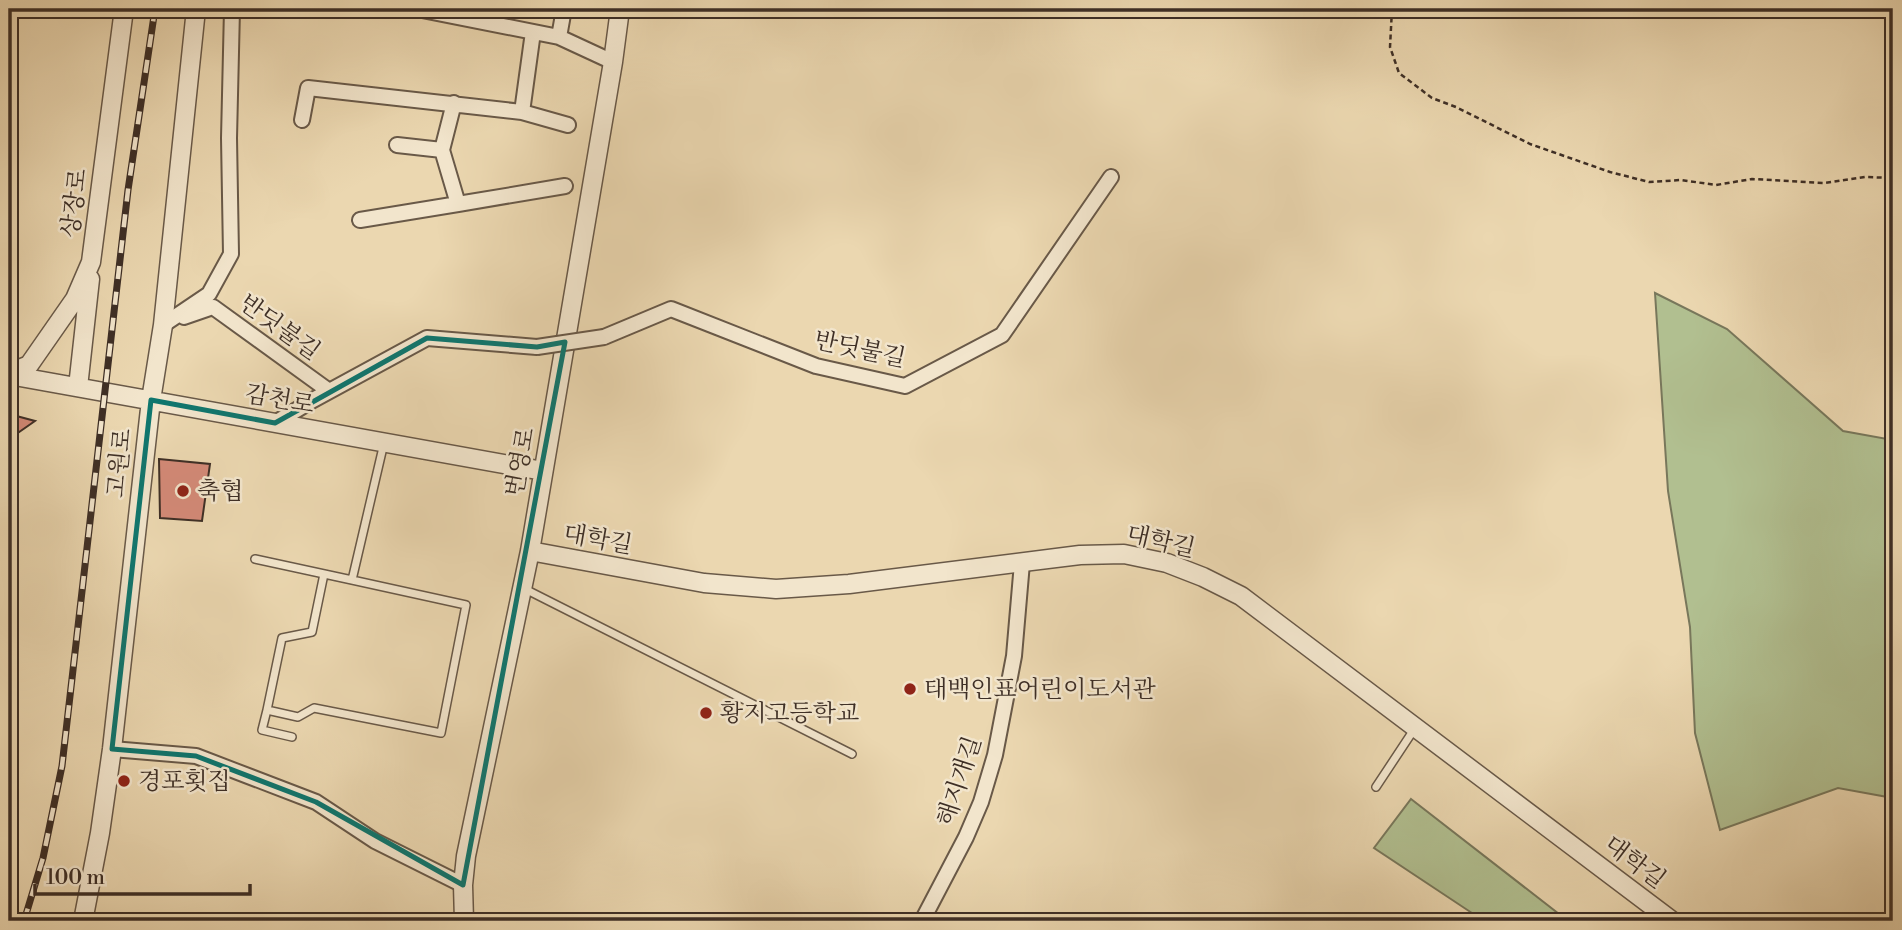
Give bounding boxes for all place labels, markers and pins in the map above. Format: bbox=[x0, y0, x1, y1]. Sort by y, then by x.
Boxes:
place label: 축협 bbox=[197, 477, 243, 507]
marker: 축협 bbox=[175, 483, 191, 499]
place label: 태백인표어린이도서관 bbox=[924, 675, 1156, 705]
marker: 태백인표어린이도서관 bbox=[902, 681, 918, 697]
place label: 황지고등학교 bbox=[720, 699, 859, 729]
marker: 황지고등학교 bbox=[698, 705, 714, 721]
place label: 경포횟집 bbox=[138, 767, 231, 797]
marker: 경포횟집 bbox=[116, 773, 132, 789]

